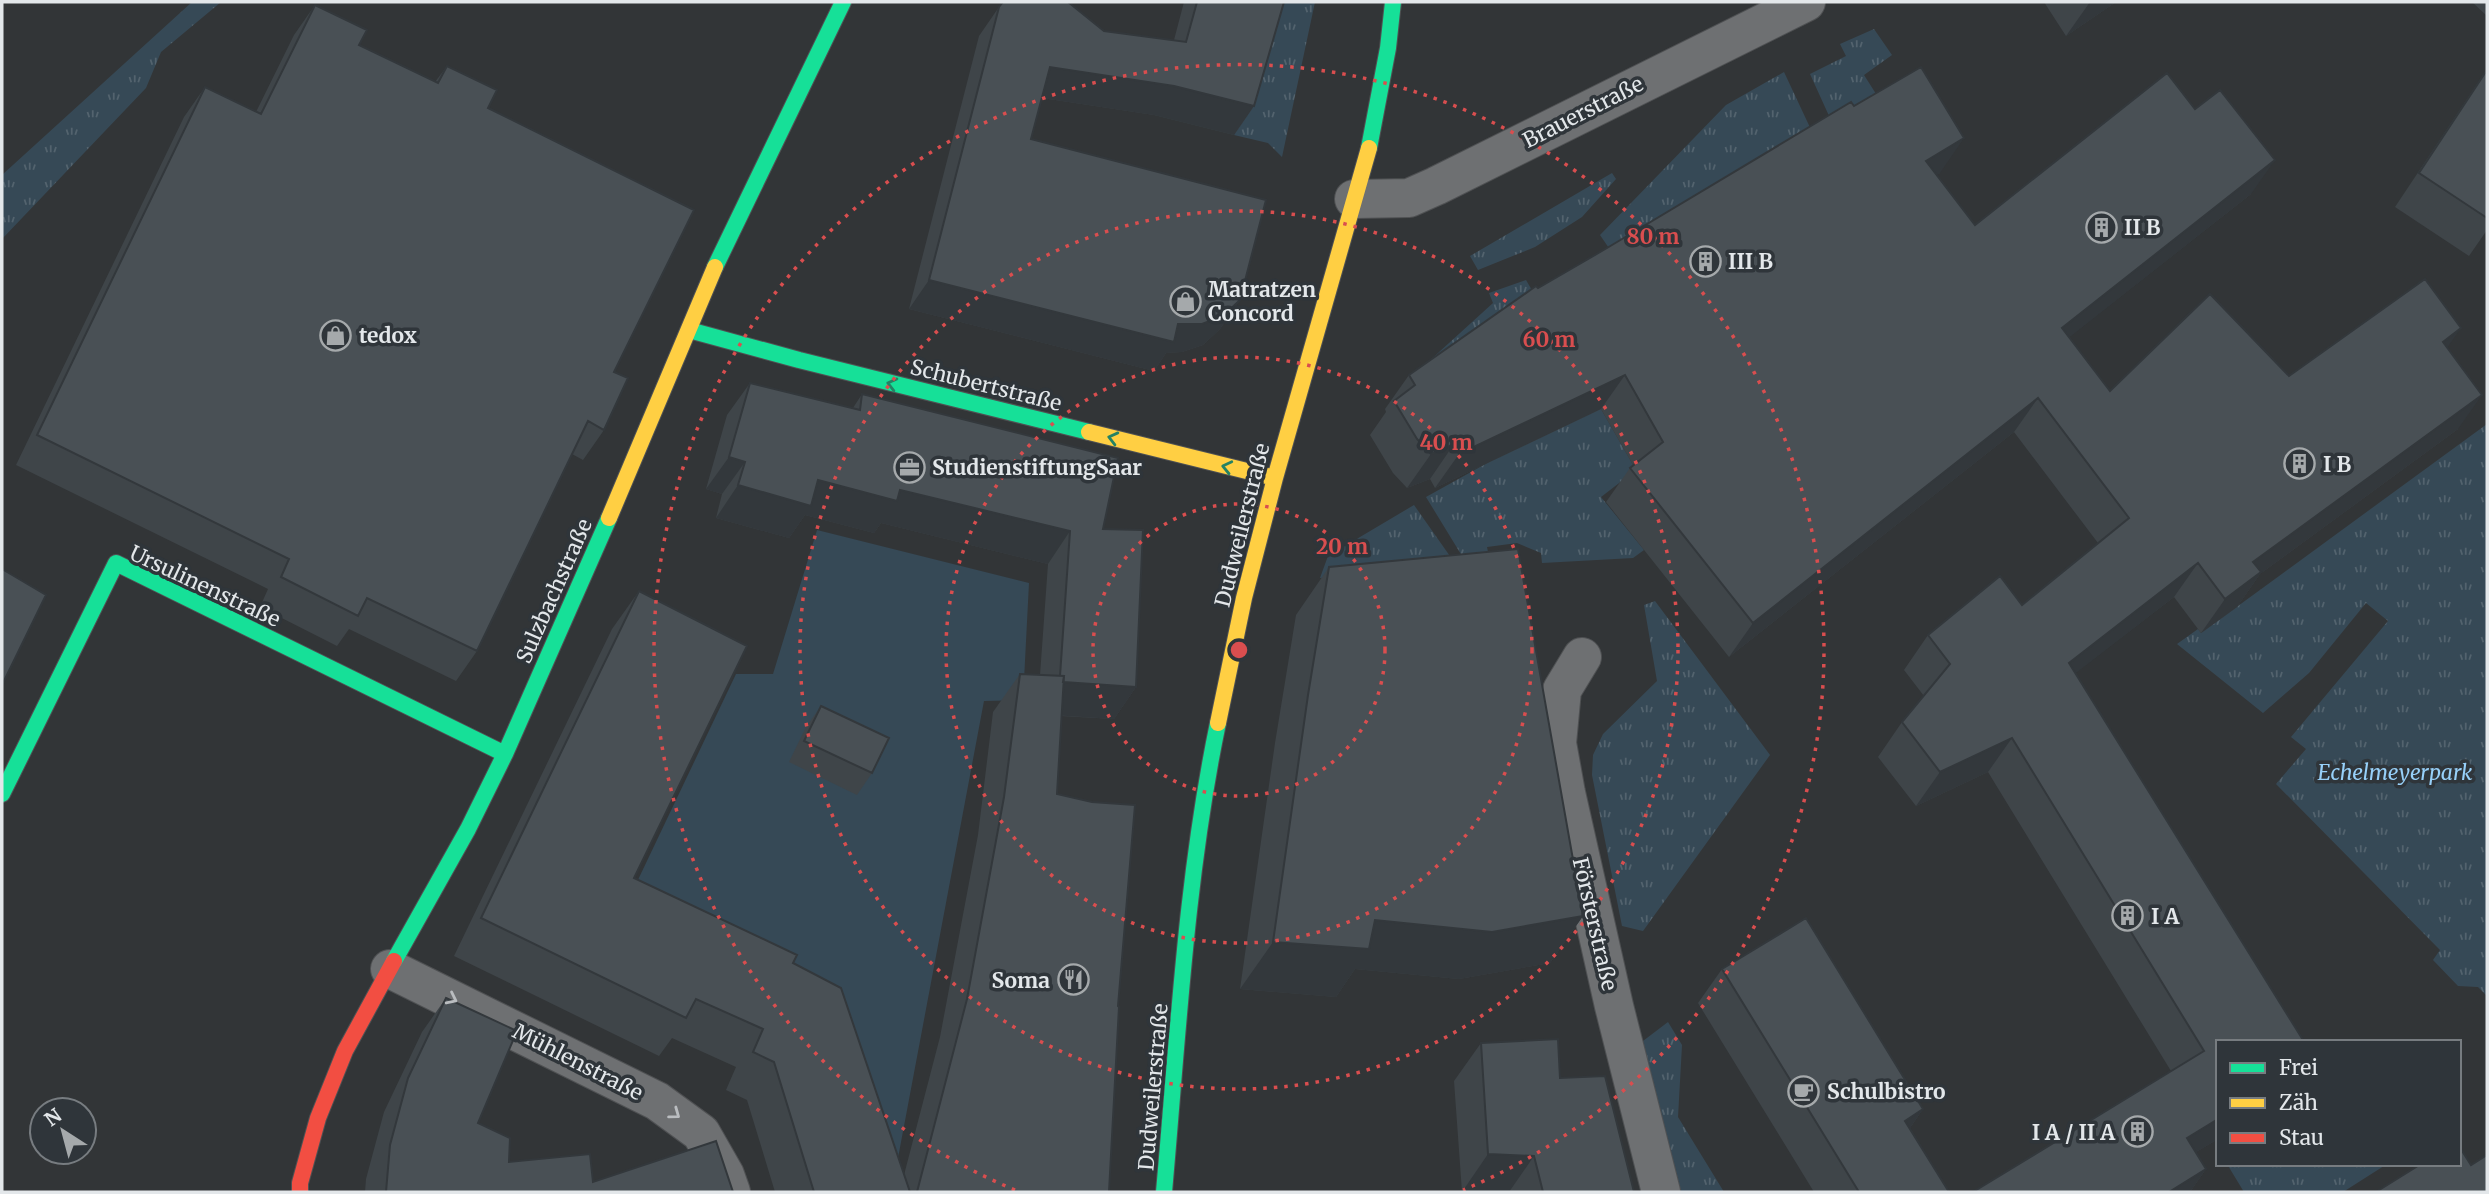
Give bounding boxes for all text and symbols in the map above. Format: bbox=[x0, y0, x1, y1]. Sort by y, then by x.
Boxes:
street label: Brauerstraße bbox=[1518, 70, 1648, 154]
building icon: II B bbox=[2084, 210, 2118, 244]
place label: II B bbox=[2124, 214, 2161, 241]
text: 80 m bbox=[1627, 223, 1679, 250]
building icon: III B bbox=[1688, 244, 1722, 278]
place label: III B bbox=[1728, 248, 1773, 275]
place label: Matratzen Concord bbox=[1208, 276, 1316, 327]
shop icon: Matratzen Concord bbox=[1168, 284, 1202, 318]
shop icon: tedox bbox=[319, 318, 353, 352]
place label: tedox bbox=[359, 322, 417, 349]
text: 60 m bbox=[1523, 326, 1575, 353]
street label: Schubertstraße bbox=[907, 353, 1065, 417]
one-way arrow bbox=[886, 378, 898, 392]
text: 40 m bbox=[1419, 429, 1473, 456]
one-way arrow bbox=[1107, 432, 1119, 446]
street label: Dudweilerstraße bbox=[1209, 440, 1275, 610]
building icon: I B bbox=[2283, 447, 2317, 481]
office icon: StudienstiftungSaar bbox=[892, 450, 926, 484]
place label: I B bbox=[2323, 451, 2351, 478]
place label: StudienstiftungSaar bbox=[932, 454, 1142, 481]
one-way arrow bbox=[1221, 461, 1233, 475]
street label: Sulzbachstraße bbox=[510, 514, 598, 668]
text: 20 m bbox=[1316, 533, 1368, 560]
street label: Ursulinenstraße bbox=[125, 539, 285, 633]
centre of rings bbox=[1227, 638, 1251, 662]
park label: Echelmeyerpark bbox=[2317, 759, 2473, 786]
street label: Försterstraße bbox=[1567, 855, 1623, 993]
building icon: I A bbox=[2111, 899, 2145, 933]
place label: I A bbox=[2151, 903, 2180, 930]
restaurant icon: Soma bbox=[1056, 963, 1090, 997]
place label: Soma bbox=[992, 967, 1050, 994]
one-way arrow bbox=[445, 990, 457, 1004]
street label: Dudweilerstraße bbox=[1132, 1002, 1174, 1172]
street label: Mühlenstraße bbox=[508, 1018, 648, 1106]
legend bbox=[2216, 1040, 2461, 1166]
text: Frei bbox=[2279, 1054, 2318, 1081]
cafe icon: Schulbistro bbox=[1787, 1074, 1821, 1108]
place label: Schulbistro bbox=[1827, 1078, 1946, 1105]
text: Zäh bbox=[2279, 1089, 2318, 1116]
north arrow bbox=[28, 1096, 98, 1166]
text: N bbox=[40, 1103, 66, 1131]
one-way arrow bbox=[667, 1106, 680, 1119]
building icon: I A / II A bbox=[2121, 1115, 2155, 1149]
place label: I A / II A bbox=[2032, 1119, 2116, 1146]
text: Stau bbox=[2279, 1124, 2324, 1151]

